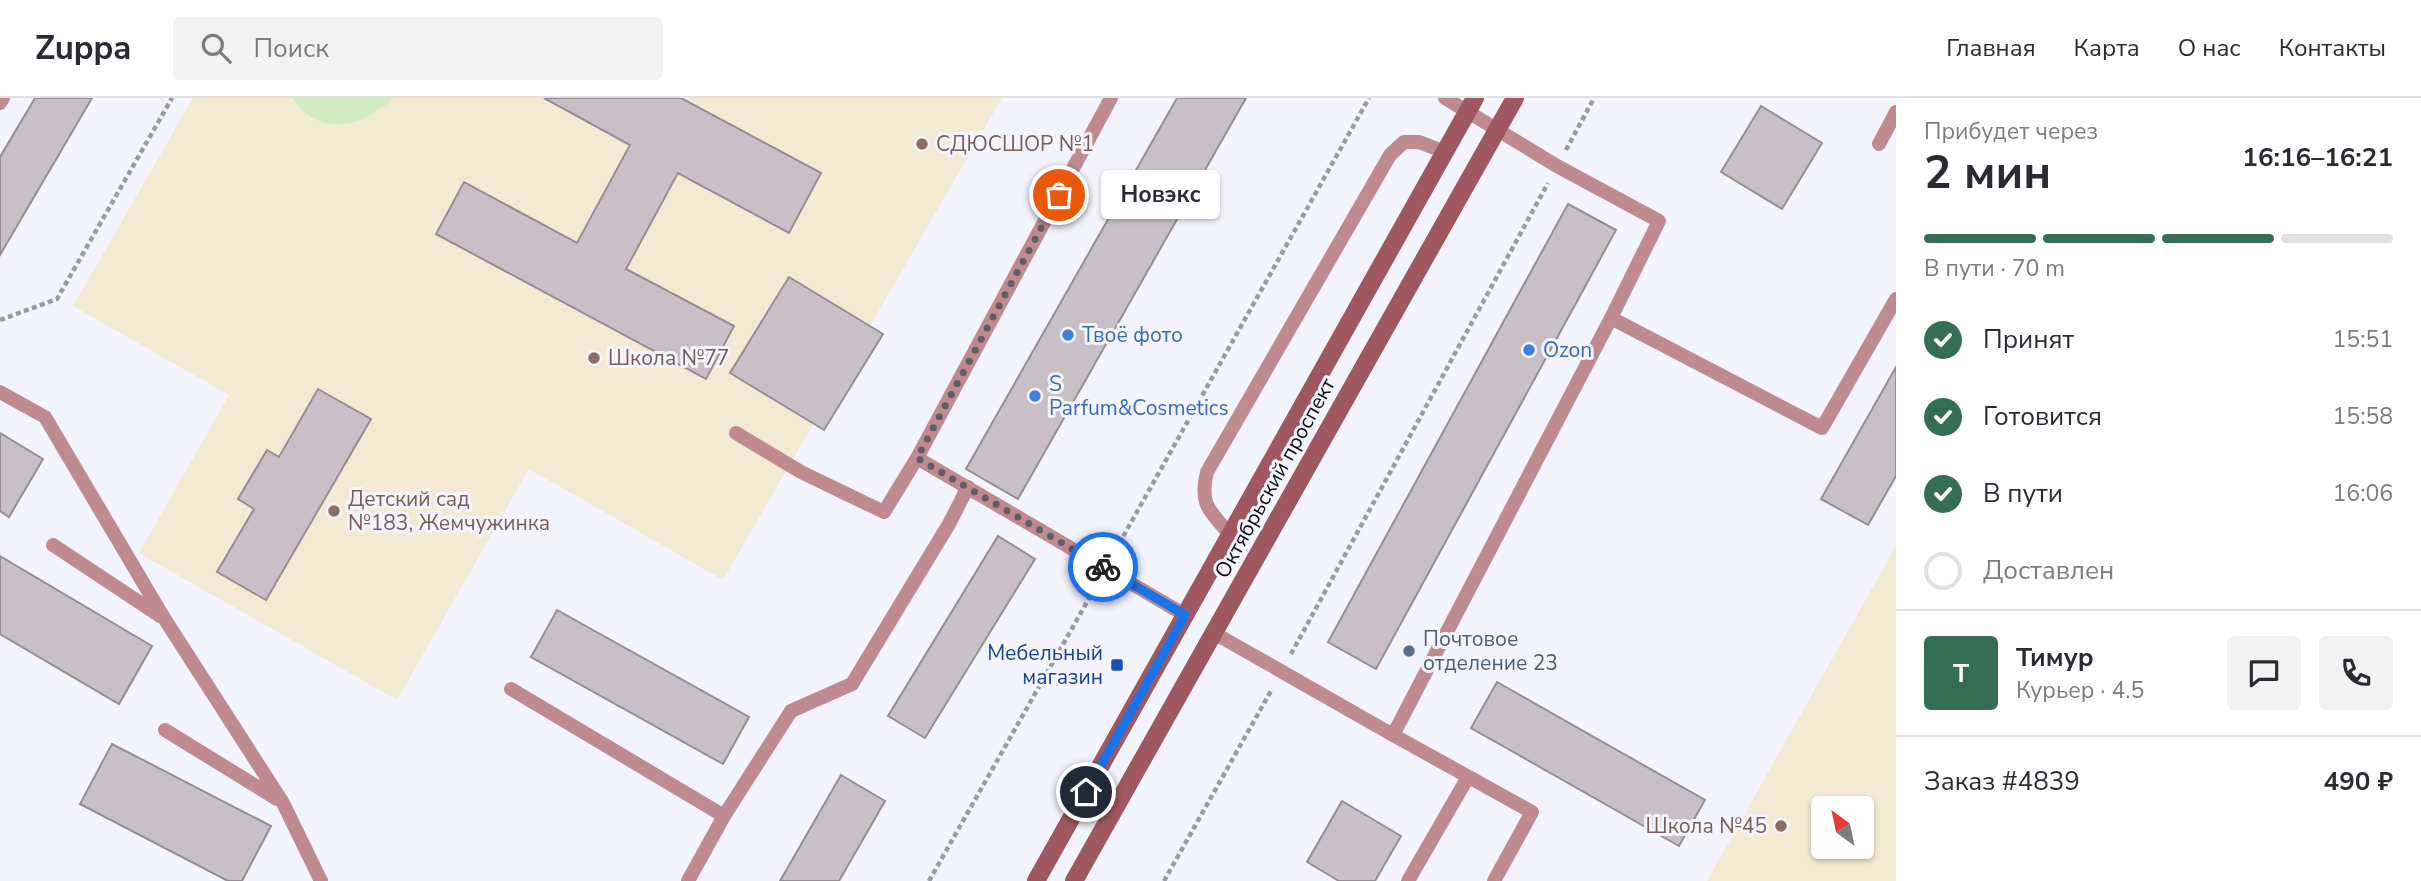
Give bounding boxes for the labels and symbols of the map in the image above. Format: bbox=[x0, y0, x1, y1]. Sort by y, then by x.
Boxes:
place label: СДЮСШОР №1 bbox=[936, 130, 1094, 158]
marker: СДЮСШОР №1 bbox=[914, 136, 930, 152]
pin bbox=[1029, 165, 1089, 225]
callout: Новэкс bbox=[1101, 170, 1220, 220]
place label: Твоё фото bbox=[1082, 321, 1183, 349]
marker: Твоё фото bbox=[1060, 327, 1076, 343]
place label: Ozon bbox=[1543, 336, 1592, 364]
marker: Ozon bbox=[1521, 342, 1537, 358]
place label: Школа №77 bbox=[608, 344, 729, 372]
marker: Школа №77 bbox=[586, 350, 602, 366]
place label: S Parfum&Cosmetics bbox=[1049, 370, 1229, 422]
street label: Октябрьский проспект bbox=[1208, 372, 1342, 583]
marker: S Parfum&Cosmetics bbox=[1027, 388, 1043, 404]
place label: Детский сад №183, Жемчужинка bbox=[348, 485, 550, 537]
marker: Детский сад №183, Жемчужинка bbox=[326, 503, 342, 519]
courier bbox=[1068, 532, 1138, 602]
place label: Почтовое отделение 23 bbox=[1423, 625, 1558, 677]
place label: Мебельный магазин bbox=[987, 639, 1103, 691]
marker: Почтовое отделение 23 bbox=[1401, 643, 1417, 659]
marker: Мебельный магазин bbox=[1109, 657, 1125, 673]
pin bbox=[1056, 762, 1116, 822]
north arrow bbox=[1811, 796, 1874, 859]
place label: Школа №45 bbox=[1646, 812, 1767, 840]
marker: Школа №45 bbox=[1773, 818, 1789, 834]

